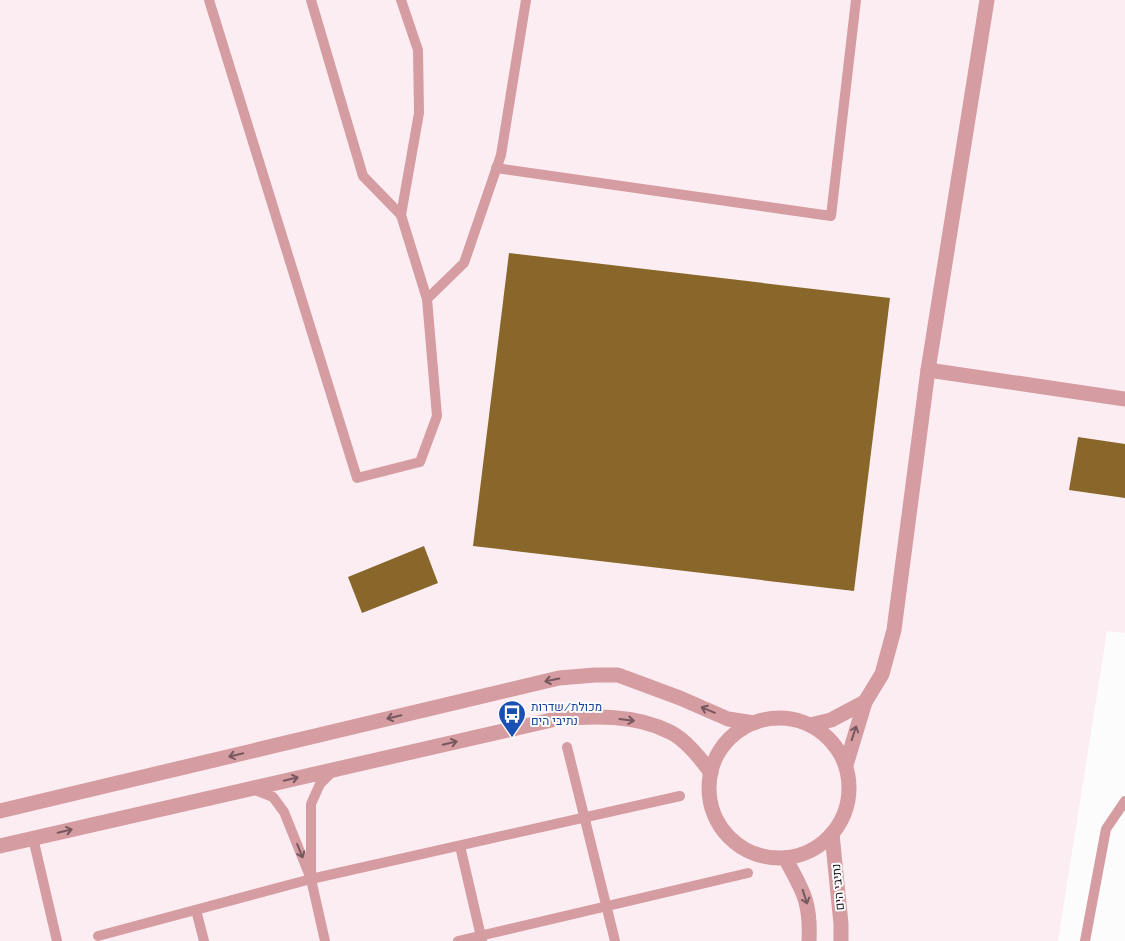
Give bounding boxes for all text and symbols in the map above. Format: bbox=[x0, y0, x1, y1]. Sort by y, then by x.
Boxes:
one-way arrow bbox=[544, 676, 560, 685]
bus stop icon: מכולת/שדרות נתיבי הים bbox=[497, 699, 527, 738]
place label: מכולת/שדרות נתיבי הים bbox=[531, 700, 602, 728]
one-way arrow bbox=[701, 705, 716, 715]
one-way arrow bbox=[386, 713, 402, 722]
one-way arrow bbox=[618, 715, 634, 725]
one-way arrow bbox=[850, 726, 860, 742]
one-way arrow bbox=[441, 738, 457, 747]
one-way arrow bbox=[228, 751, 244, 760]
one-way arrow bbox=[283, 774, 299, 783]
one-way arrow bbox=[56, 826, 72, 835]
one-way arrow bbox=[295, 843, 305, 858]
street label: נתיבי הים bbox=[829, 863, 847, 911]
one-way arrow bbox=[801, 889, 810, 905]

